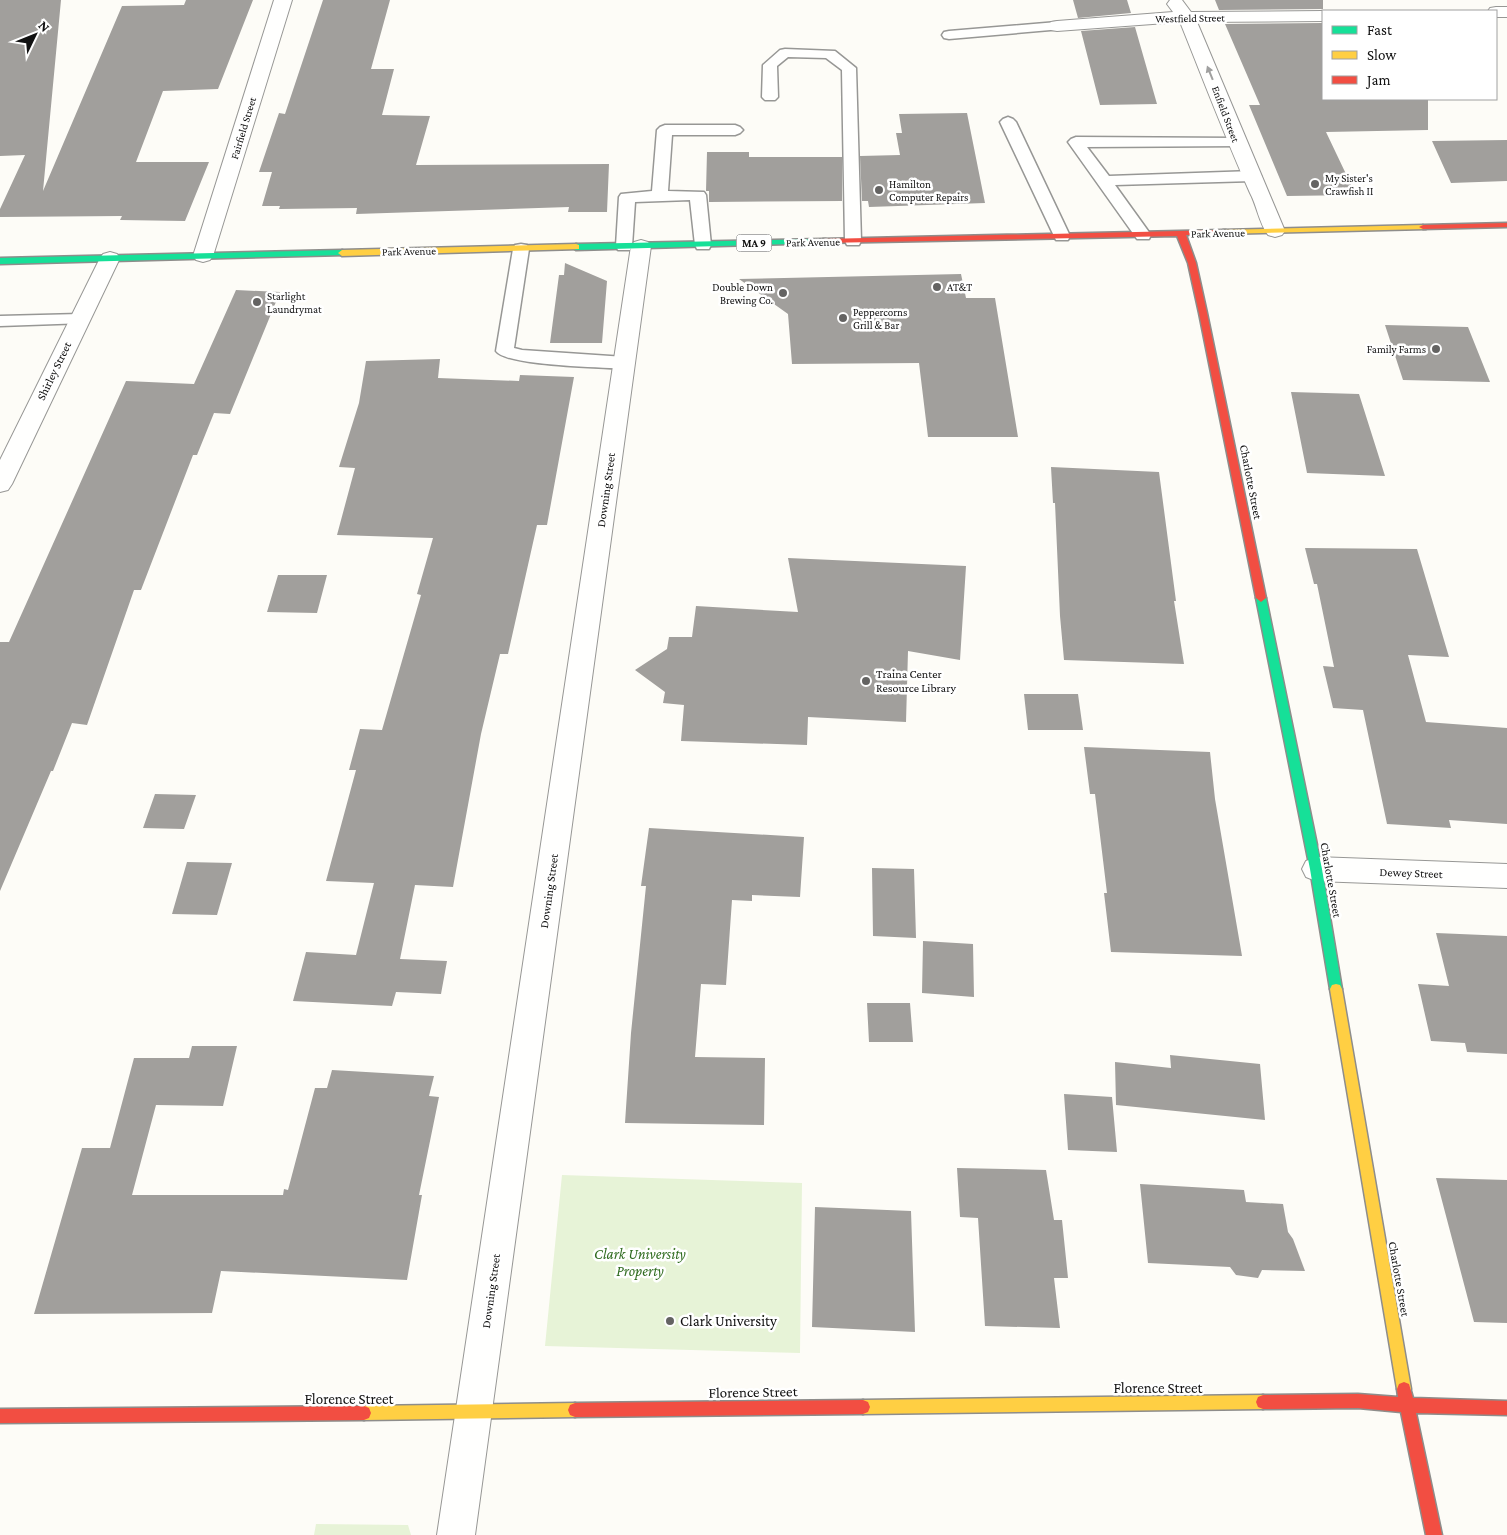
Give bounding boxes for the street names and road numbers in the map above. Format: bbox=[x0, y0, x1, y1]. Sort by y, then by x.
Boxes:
street label: Westfield Street bbox=[1155, 11, 1225, 25]
street label: Enfield Street bbox=[1210, 84, 1242, 144]
street label: Fairfield Street bbox=[228, 95, 258, 160]
street label: Park Avenue bbox=[1191, 227, 1245, 239]
road number: MA 9 bbox=[736, 234, 772, 252]
street label: Park Avenue bbox=[786, 236, 840, 248]
street label: Park Avenue bbox=[382, 245, 436, 257]
street label: Shirley Street bbox=[34, 338, 75, 403]
street label: Charlotte Street bbox=[1237, 443, 1265, 522]
street label: Downing Street bbox=[594, 451, 618, 528]
street label: Charlotte Street bbox=[1318, 841, 1345, 920]
street label: Downing Street bbox=[537, 852, 561, 929]
street label: Dewey Street bbox=[1379, 865, 1444, 881]
street label: Charlotte Street bbox=[1386, 1240, 1413, 1319]
street label: Downing Street bbox=[479, 1252, 503, 1329]
street label: Florence Street bbox=[1113, 1380, 1204, 1396]
street label: Florence Street bbox=[708, 1383, 799, 1401]
street label: Florence Street bbox=[304, 1391, 395, 1407]

